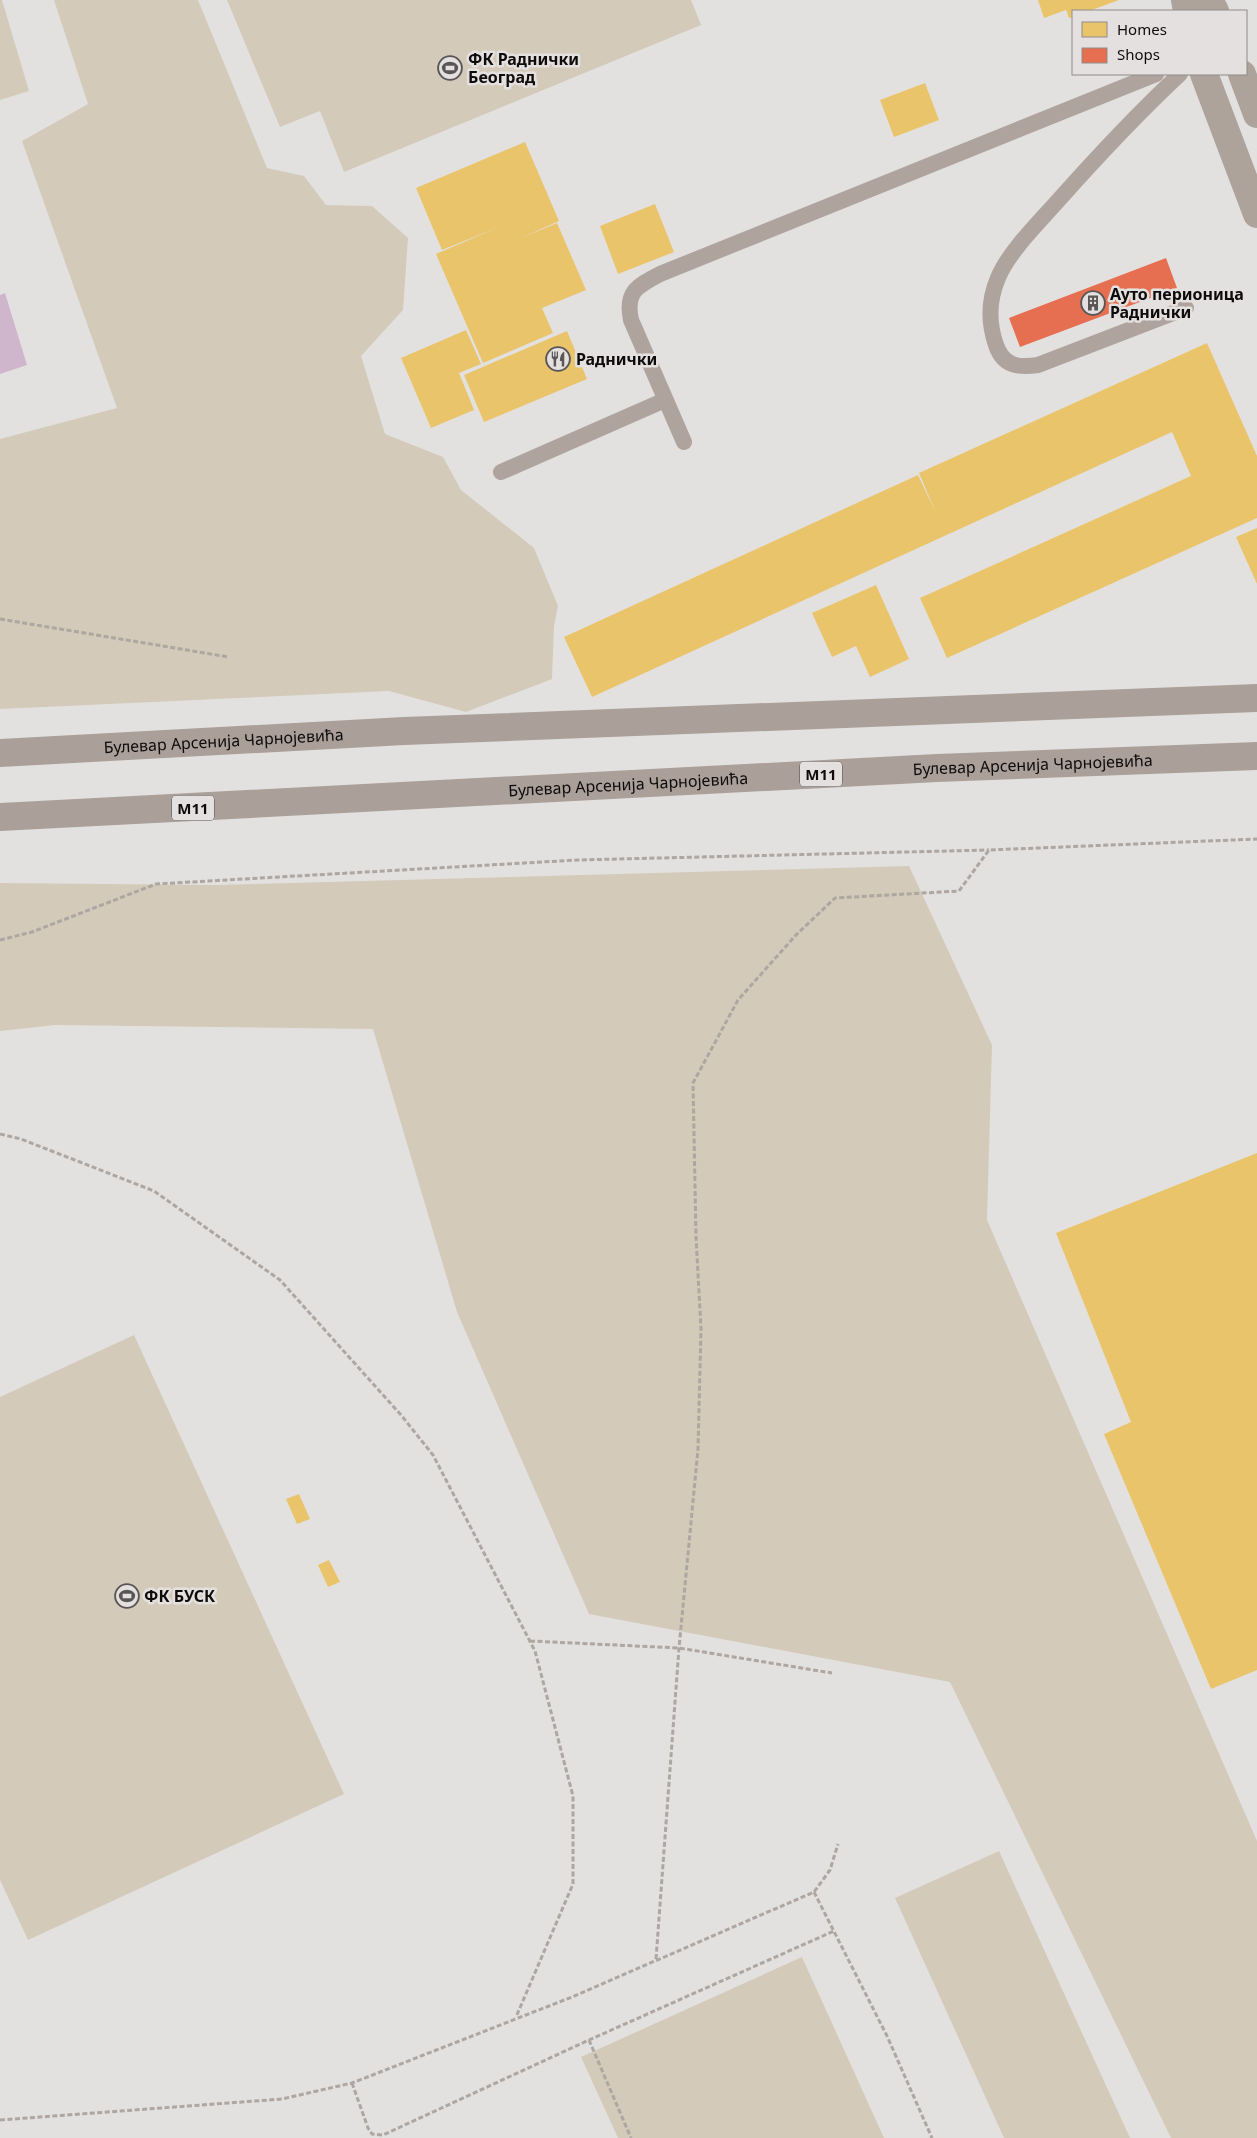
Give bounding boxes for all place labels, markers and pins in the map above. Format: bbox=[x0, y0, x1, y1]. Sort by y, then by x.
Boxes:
place label: ФК Раднички Београд bbox=[468, 48, 579, 88]
sports icon: ФК Раднички Београд bbox=[437, 55, 463, 81]
place label: Ауто перионица Раднички bbox=[1110, 283, 1244, 323]
building icon: Ауто перионица Раднички bbox=[1080, 290, 1106, 316]
restaurant icon: Раднички bbox=[545, 346, 571, 372]
place label: Раднички bbox=[576, 348, 657, 370]
sports icon: ФК БУСК bbox=[114, 1583, 140, 1609]
place label: ФК БУСК bbox=[144, 1585, 216, 1607]

